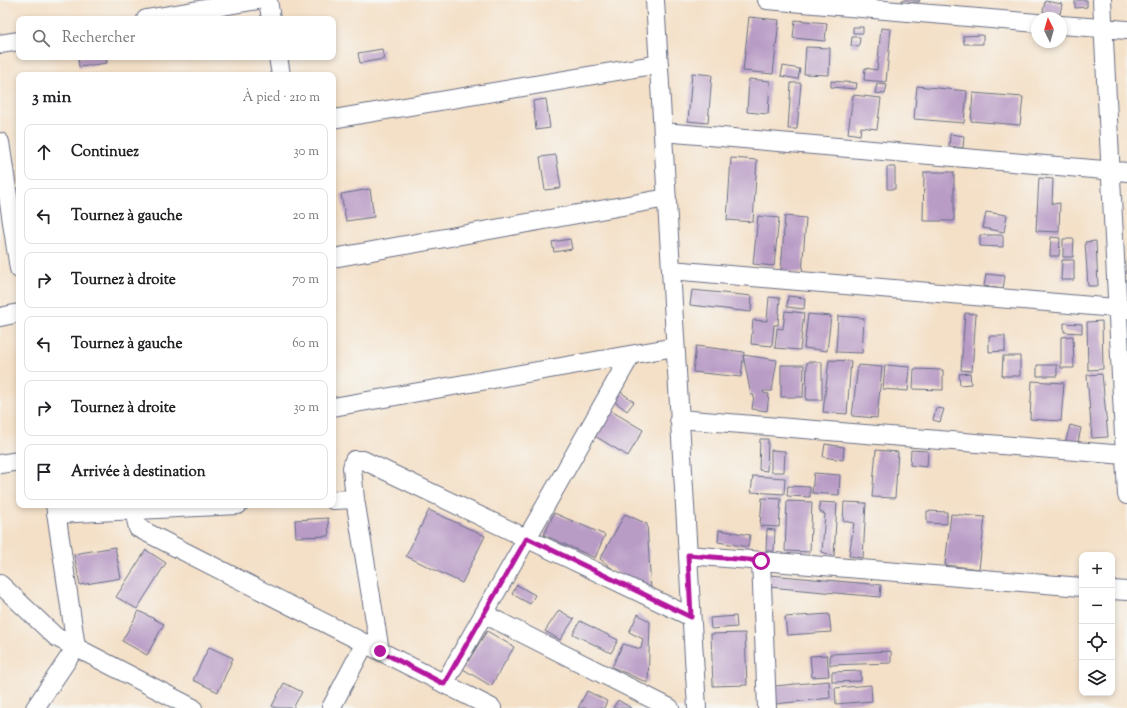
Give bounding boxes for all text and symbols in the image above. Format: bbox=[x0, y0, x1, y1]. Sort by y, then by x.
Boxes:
north arrow bbox=[1031, 12, 1067, 48]
search box bbox=[16, 16, 336, 60]
icon: search bbox=[30, 27, 52, 49]
text: Rechercher bbox=[62, 28, 135, 49]
text: 3 min bbox=[32, 86, 71, 110]
text: À pied · 210 m bbox=[243, 89, 320, 107]
icon: ahead bbox=[33, 141, 55, 163]
text: Continuez bbox=[71, 142, 139, 163]
text: 30 m bbox=[293, 143, 319, 161]
icon: left bbox=[33, 205, 55, 227]
text: Tournez à gauche bbox=[71, 206, 182, 227]
text: 20 m bbox=[293, 207, 319, 225]
icon: right bbox=[33, 269, 55, 291]
text: Tournez à droite bbox=[71, 270, 176, 291]
text: 70 m bbox=[292, 271, 319, 289]
icon: left bbox=[33, 333, 55, 355]
text: Tournez à gauche bbox=[71, 334, 182, 355]
text: 60 m bbox=[292, 335, 319, 353]
icon: right bbox=[33, 397, 55, 419]
text: Tournez à droite bbox=[71, 398, 176, 419]
text: 30 m bbox=[293, 399, 319, 417]
icon: arrive bbox=[33, 461, 55, 483]
text: Arrivée à destination bbox=[71, 462, 206, 483]
route start bbox=[752, 552, 770, 570]
map controls bbox=[1079, 552, 1115, 696]
button: + bbox=[1079, 552, 1115, 588]
button: − bbox=[1079, 588, 1115, 624]
button: locate bbox=[1079, 624, 1115, 660]
route end bbox=[371, 642, 389, 660]
button: layers bbox=[1079, 660, 1115, 696]

